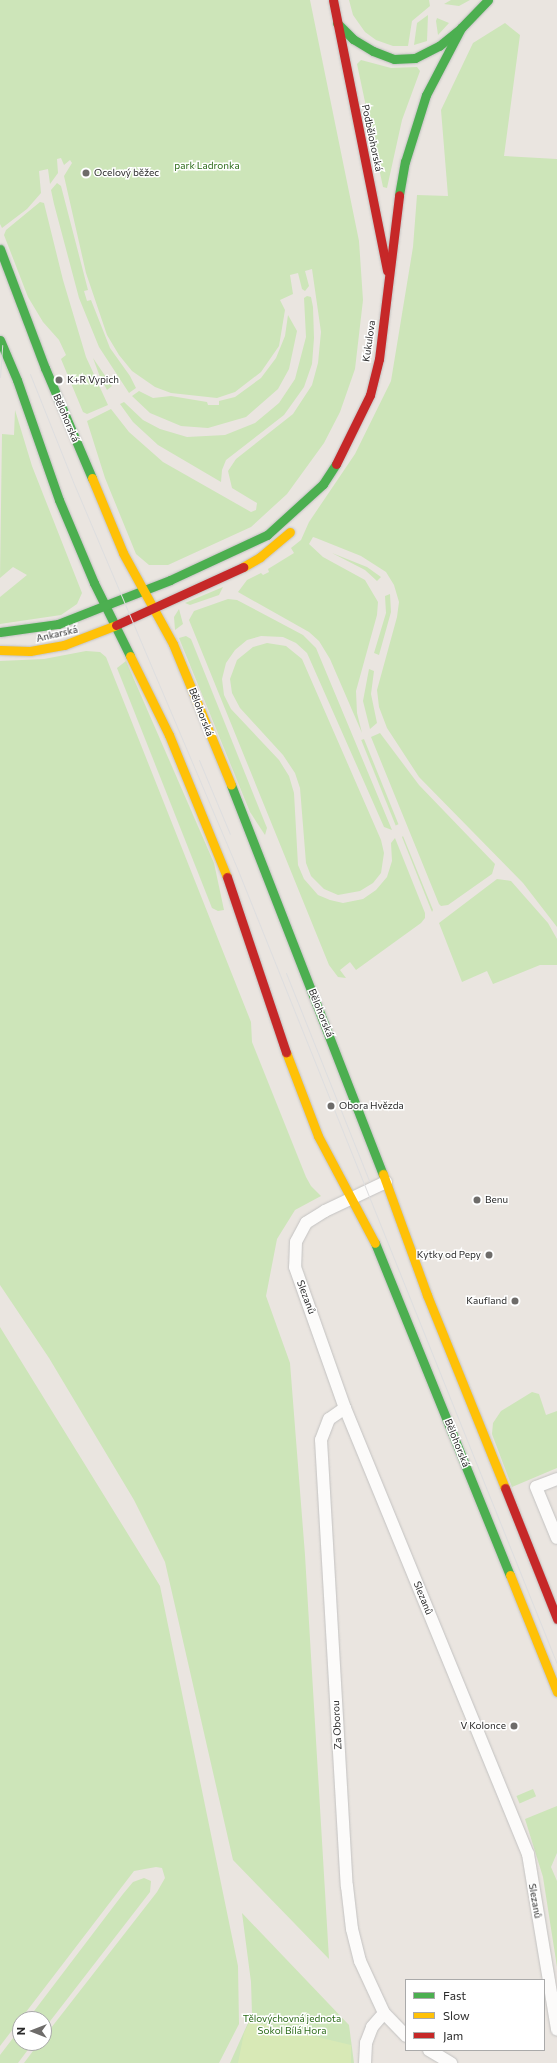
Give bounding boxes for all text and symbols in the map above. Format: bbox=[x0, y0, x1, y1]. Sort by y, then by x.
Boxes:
street label: Podbělohorská bbox=[359, 103, 385, 173]
park label: park Ladronka bbox=[174, 160, 240, 172]
place label: Ocelový běžec bbox=[94, 167, 159, 179]
marker: Ocelový běžec bbox=[81, 168, 91, 178]
street label: Kukulova bbox=[360, 319, 378, 363]
place label: K+R Vypich bbox=[67, 374, 119, 386]
marker: K+R Vypich bbox=[54, 375, 64, 385]
street label: Bělohorská bbox=[51, 392, 81, 444]
street label: Ankarská bbox=[35, 623, 79, 645]
street label: Bělohorská bbox=[186, 686, 216, 738]
street label: Bělohorská bbox=[306, 987, 336, 1039]
place label: Obora Hvězda bbox=[339, 1100, 404, 1112]
marker: Obora Hvězda bbox=[326, 1101, 336, 1111]
place label: Benu bbox=[485, 1194, 508, 1206]
marker: Benu bbox=[472, 1195, 482, 1205]
place label: Kytky od Pepy bbox=[417, 1249, 481, 1261]
marker: Kytky od Pepy bbox=[484, 1250, 494, 1260]
street label: Slezanů bbox=[294, 1278, 318, 1316]
place label: Kaufland bbox=[466, 1295, 507, 1307]
marker: Kaufland bbox=[510, 1296, 520, 1306]
street label: Bělohorská bbox=[442, 1417, 472, 1469]
street label: Slezanů bbox=[411, 1579, 435, 1617]
street label: Za Oborou bbox=[330, 1700, 344, 1750]
place label: V Kolonce bbox=[460, 1720, 506, 1732]
marker: V Kolonce bbox=[509, 1721, 519, 1731]
street label: Slezanů bbox=[526, 1883, 544, 1919]
legend bbox=[405, 1979, 545, 2051]
text: Fast bbox=[443, 1988, 466, 2002]
text: Slow bbox=[443, 2008, 470, 2022]
north arrow bbox=[12, 2011, 52, 2051]
park label: Tělovýchovná jednota Sokol Bílá Hora bbox=[243, 2012, 341, 2036]
text: N bbox=[14, 2027, 27, 2035]
text: Jam bbox=[443, 2028, 463, 2042]

